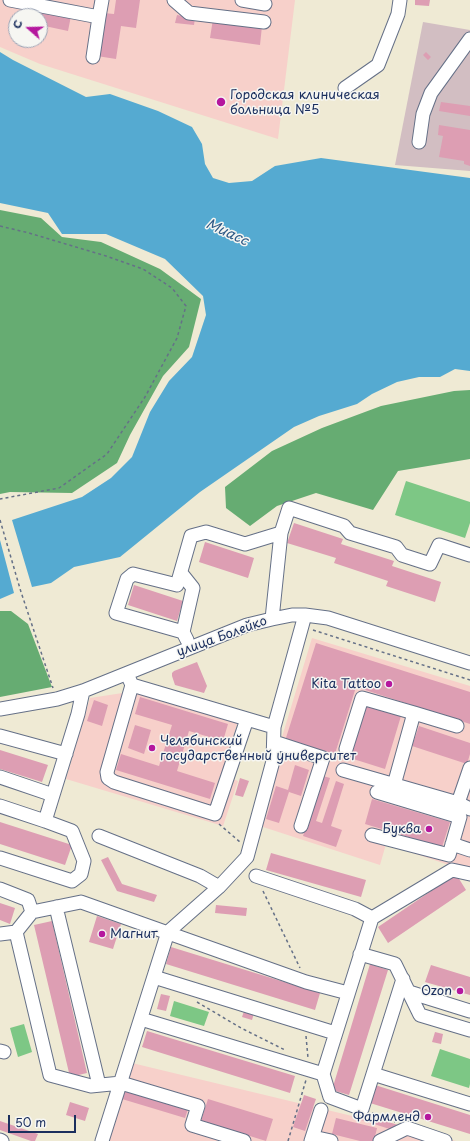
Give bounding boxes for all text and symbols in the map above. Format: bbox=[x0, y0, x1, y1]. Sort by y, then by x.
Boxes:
north arrow bbox=[8, 8, 48, 48]
text: С bbox=[8, 17, 27, 31]
place label: Городская клиническая больница №5 bbox=[230, 87, 380, 118]
marker: Городская клиническая больница №5 bbox=[215, 96, 227, 108]
water label: Миасс bbox=[203, 216, 251, 250]
street label: улица Болейко bbox=[175, 613, 269, 661]
place label: Kita Tattoo bbox=[311, 676, 381, 692]
marker: Kita Tattoo bbox=[384, 679, 394, 689]
place label: Челябинский государственный университет bbox=[160, 733, 356, 764]
marker: Челябинский государственный университет bbox=[147, 743, 157, 753]
place label: Буква bbox=[382, 821, 421, 837]
marker: Буква bbox=[424, 824, 434, 834]
place label: Магнит bbox=[110, 926, 158, 942]
marker: Магнит bbox=[97, 929, 107, 939]
place label: Ozon bbox=[421, 983, 452, 999]
marker: Ozon bbox=[455, 986, 465, 996]
scale bar bbox=[10, 1107, 78, 1133]
place label: Фармленд bbox=[353, 1109, 420, 1125]
marker: Фармленд bbox=[423, 1112, 433, 1122]
text: 50 m bbox=[15, 1113, 46, 1131]

